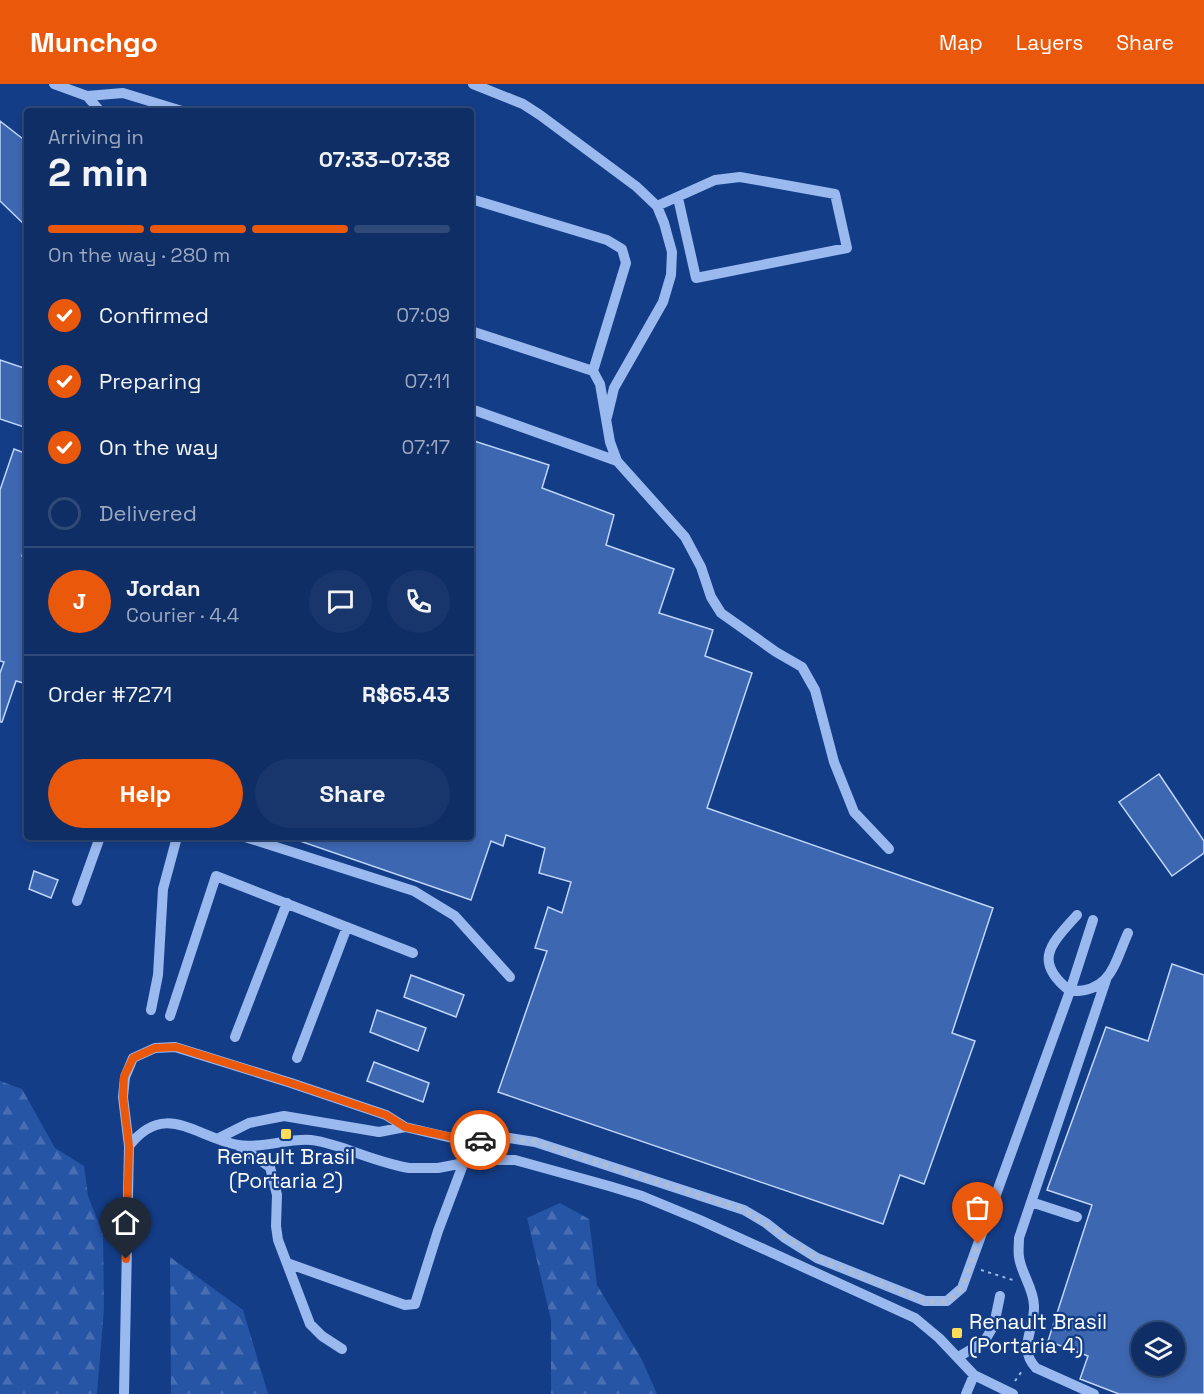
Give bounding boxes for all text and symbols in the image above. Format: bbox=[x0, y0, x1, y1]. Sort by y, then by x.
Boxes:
text: Munchgo bbox=[30, 24, 158, 60]
text: Map bbox=[939, 29, 983, 56]
text: Layers bbox=[1016, 29, 1083, 56]
text: Share bbox=[1116, 29, 1174, 56]
text: Arriving in bbox=[48, 124, 144, 150]
text: 07:33–07:38 bbox=[319, 145, 450, 173]
text: 2 min bbox=[48, 148, 149, 197]
text: On the way · 280 m bbox=[48, 242, 230, 268]
icon: check bbox=[48, 299, 81, 332]
text: Confirmed bbox=[99, 301, 209, 329]
text: 07:09 bbox=[396, 302, 450, 328]
icon: check bbox=[48, 365, 81, 398]
text: Preparing bbox=[99, 367, 201, 395]
text: 07:11 bbox=[404, 368, 450, 394]
icon: check bbox=[48, 431, 81, 464]
text: On the way bbox=[99, 433, 218, 461]
text: 07:17 bbox=[402, 434, 450, 460]
text: Delivered bbox=[99, 499, 197, 527]
button: chat bbox=[309, 570, 372, 633]
button: phone bbox=[387, 570, 450, 633]
text: Jordan bbox=[126, 574, 201, 602]
text: J bbox=[73, 587, 86, 615]
text: Courier · 4.4 bbox=[126, 602, 239, 628]
text: Order #7271 bbox=[48, 680, 172, 708]
text: R$65.43 bbox=[362, 680, 450, 708]
button: Help bbox=[48, 759, 243, 828]
button: Share bbox=[255, 759, 450, 828]
courier bbox=[450, 1110, 510, 1170]
icon: car bbox=[464, 1124, 497, 1157]
marker: Renault Brasil (Portaria 2) bbox=[279, 1127, 293, 1141]
place label: Renault Brasil (Portaria 2) bbox=[217, 1143, 355, 1194]
pin bbox=[952, 1182, 1003, 1244]
icon: bag bbox=[961, 1191, 994, 1224]
pin bbox=[100, 1197, 151, 1259]
icon: home bbox=[109, 1206, 142, 1239]
place label: Renault Brasil (Portaria 4) bbox=[969, 1308, 1107, 1359]
map controls bbox=[1131, 1322, 1185, 1376]
button: layers bbox=[1131, 1322, 1185, 1376]
marker: Renault Brasil (Portaria 4) bbox=[950, 1326, 964, 1340]

